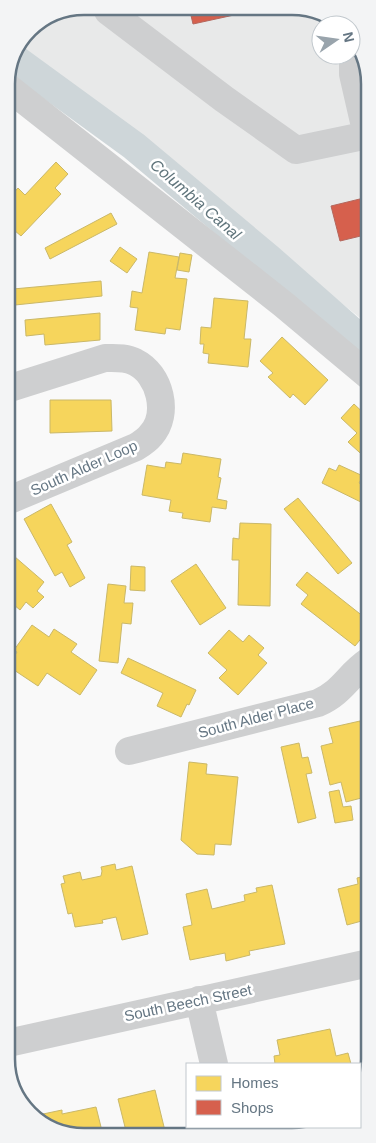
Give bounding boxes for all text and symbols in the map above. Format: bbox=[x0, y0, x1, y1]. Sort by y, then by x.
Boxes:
north arrow bbox=[311, 15, 361, 65]
text: N bbox=[340, 30, 358, 44]
water label: Columbia Canal bbox=[147, 156, 245, 243]
street label: South Alder Loop bbox=[28, 436, 140, 499]
street label: South Alder Place bbox=[196, 694, 316, 741]
street label: South Beech Street bbox=[123, 981, 254, 1024]
legend bbox=[186, 1063, 361, 1128]
text: Homes bbox=[231, 1074, 279, 1091]
text: Shops bbox=[231, 1099, 274, 1116]

